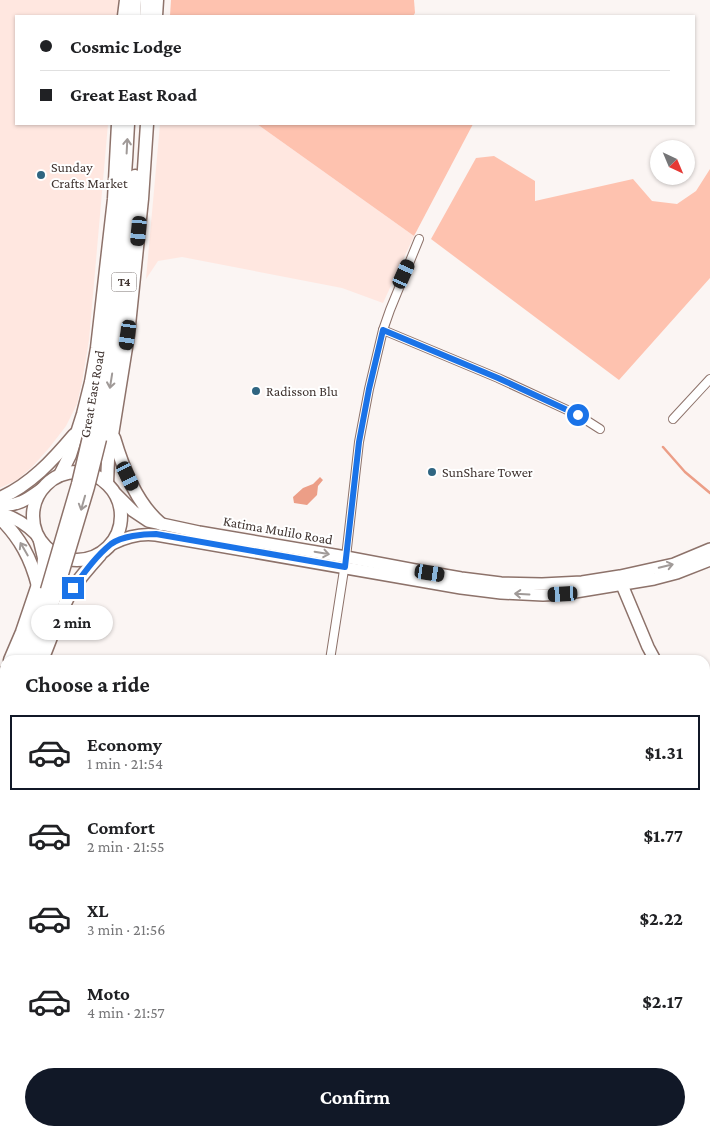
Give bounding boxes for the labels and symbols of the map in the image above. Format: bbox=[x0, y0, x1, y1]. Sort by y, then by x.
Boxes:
one-way arrow bbox=[122, 138, 131, 154]
north arrow bbox=[650, 140, 695, 185]
place label: Sunday Crafts Market bbox=[51, 159, 128, 191]
marker: Sunday Crafts Market bbox=[35, 169, 47, 181]
car bbox=[130, 215, 147, 247]
car bbox=[391, 257, 416, 291]
road number: T4 bbox=[112, 272, 136, 292]
car bbox=[118, 319, 137, 351]
street label: Great East Road bbox=[76, 348, 108, 439]
one-way arrow bbox=[106, 373, 116, 389]
place label: Radisson Blu bbox=[266, 383, 339, 399]
marker: Radisson Blu bbox=[250, 385, 262, 397]
route start bbox=[567, 404, 589, 426]
car bbox=[114, 459, 141, 493]
place label: SunShare Tower bbox=[442, 464, 533, 480]
marker: SunShare Tower bbox=[426, 466, 438, 478]
one-way arrow bbox=[78, 495, 88, 511]
street label: Katima Mulilo Road bbox=[222, 512, 335, 548]
one-way arrow bbox=[19, 542, 28, 557]
one-way arrow bbox=[313, 548, 329, 558]
one-way arrow bbox=[658, 561, 674, 570]
car bbox=[414, 563, 445, 583]
route end bbox=[62, 577, 84, 599]
car bbox=[547, 586, 578, 602]
one-way arrow bbox=[514, 590, 530, 599]
callout: 2 min bbox=[32, 606, 114, 640]

